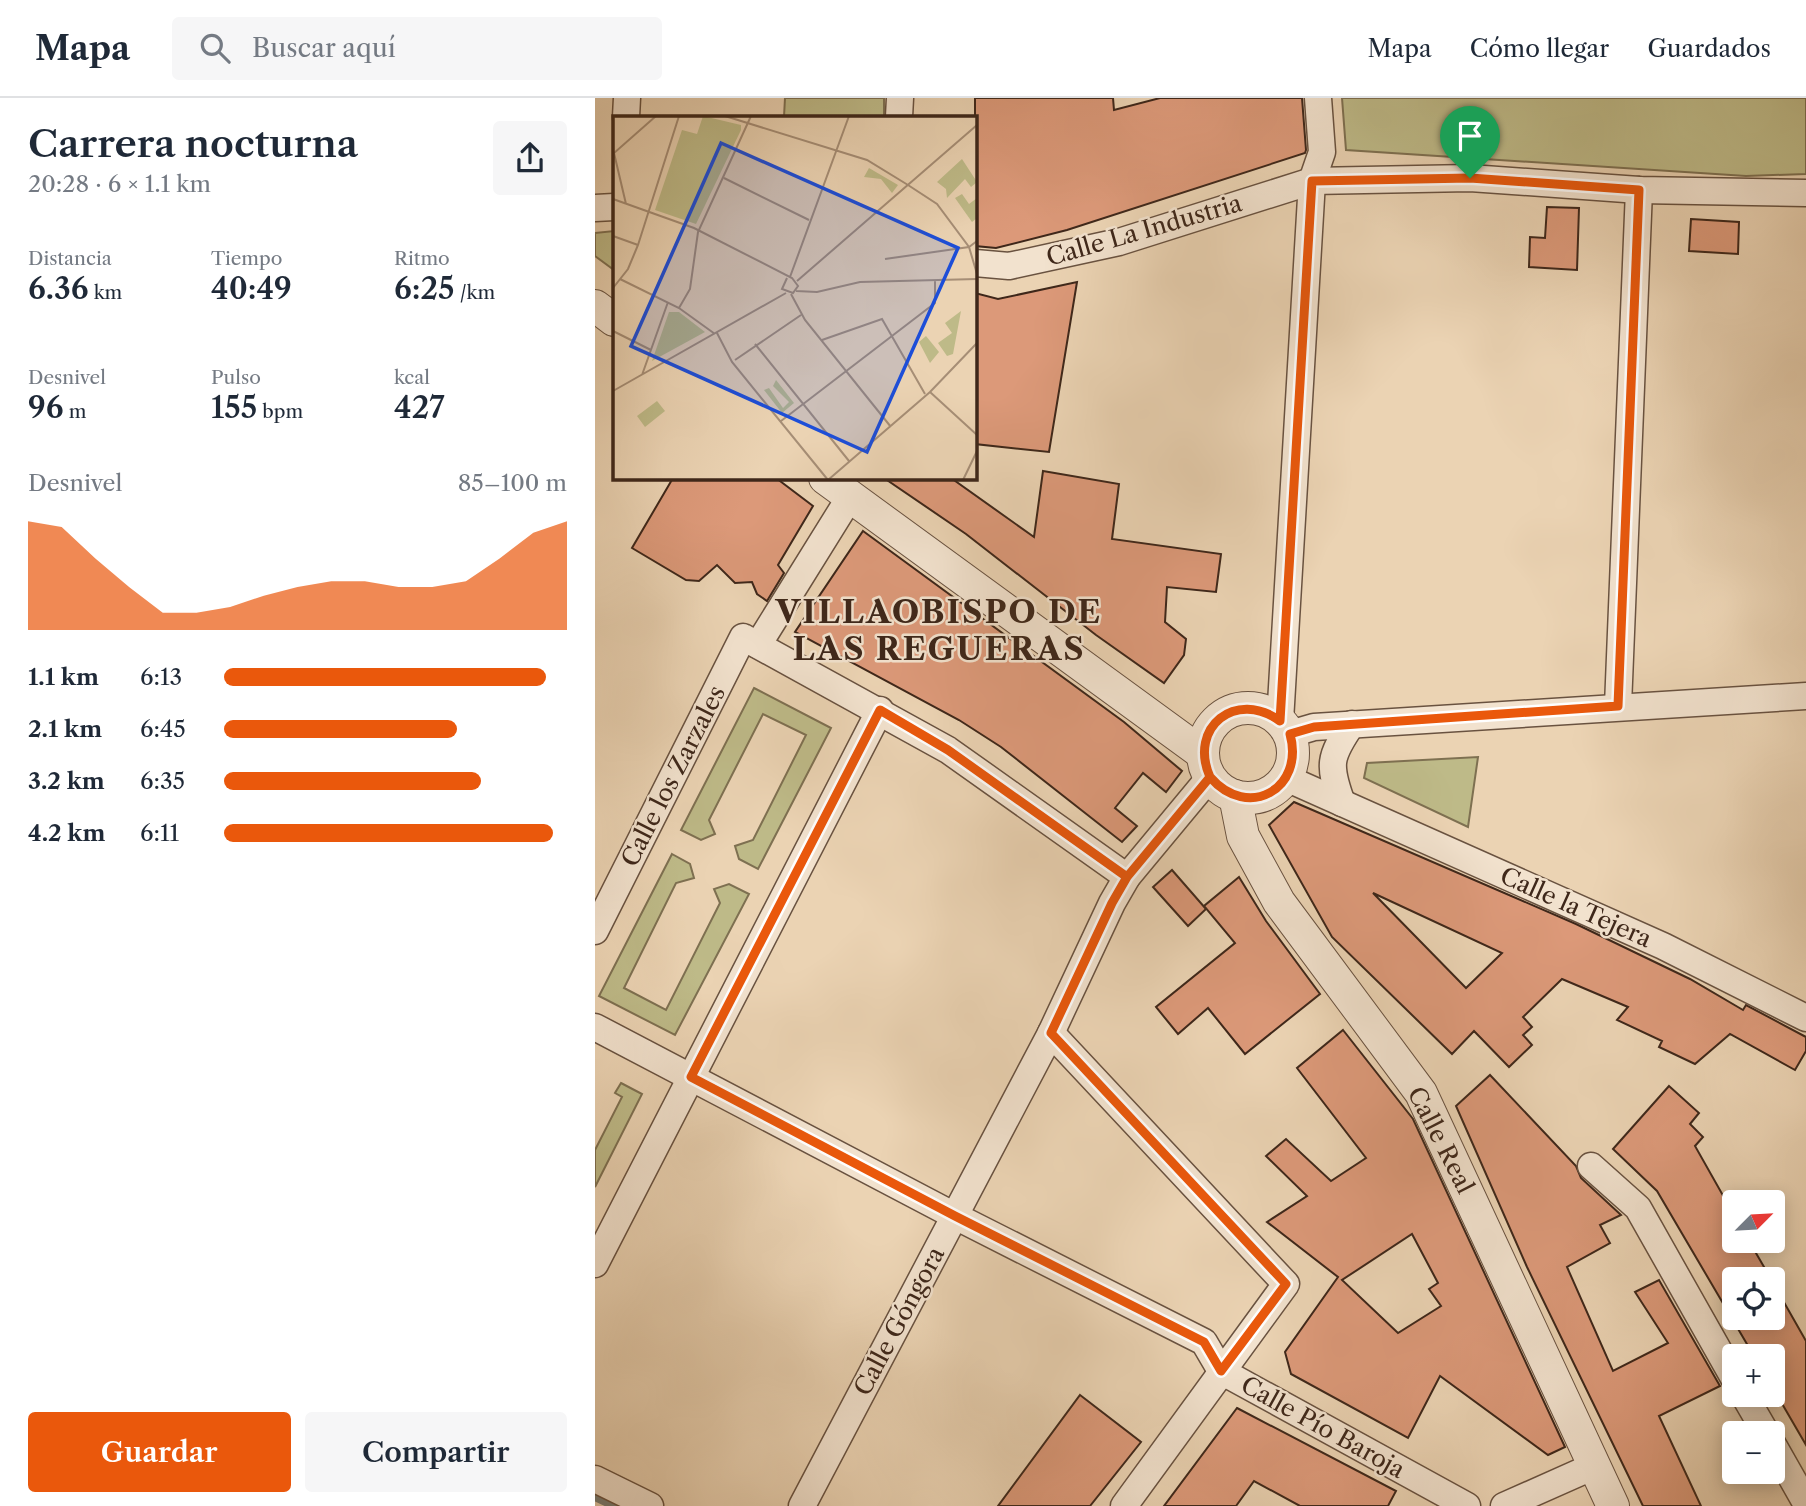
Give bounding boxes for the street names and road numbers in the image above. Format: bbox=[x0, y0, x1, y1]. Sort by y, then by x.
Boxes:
street label: Calle La Industria bbox=[1043, 188, 1245, 272]
street label: Calle los Zarzales bbox=[615, 681, 731, 871]
street label: Calle la Tejera bbox=[1496, 861, 1656, 953]
street label: Calle Real bbox=[1402, 1082, 1480, 1198]
street label: Calle Góngora bbox=[848, 1241, 951, 1400]
street label: Calle Pío Baroja bbox=[1236, 1370, 1410, 1484]

